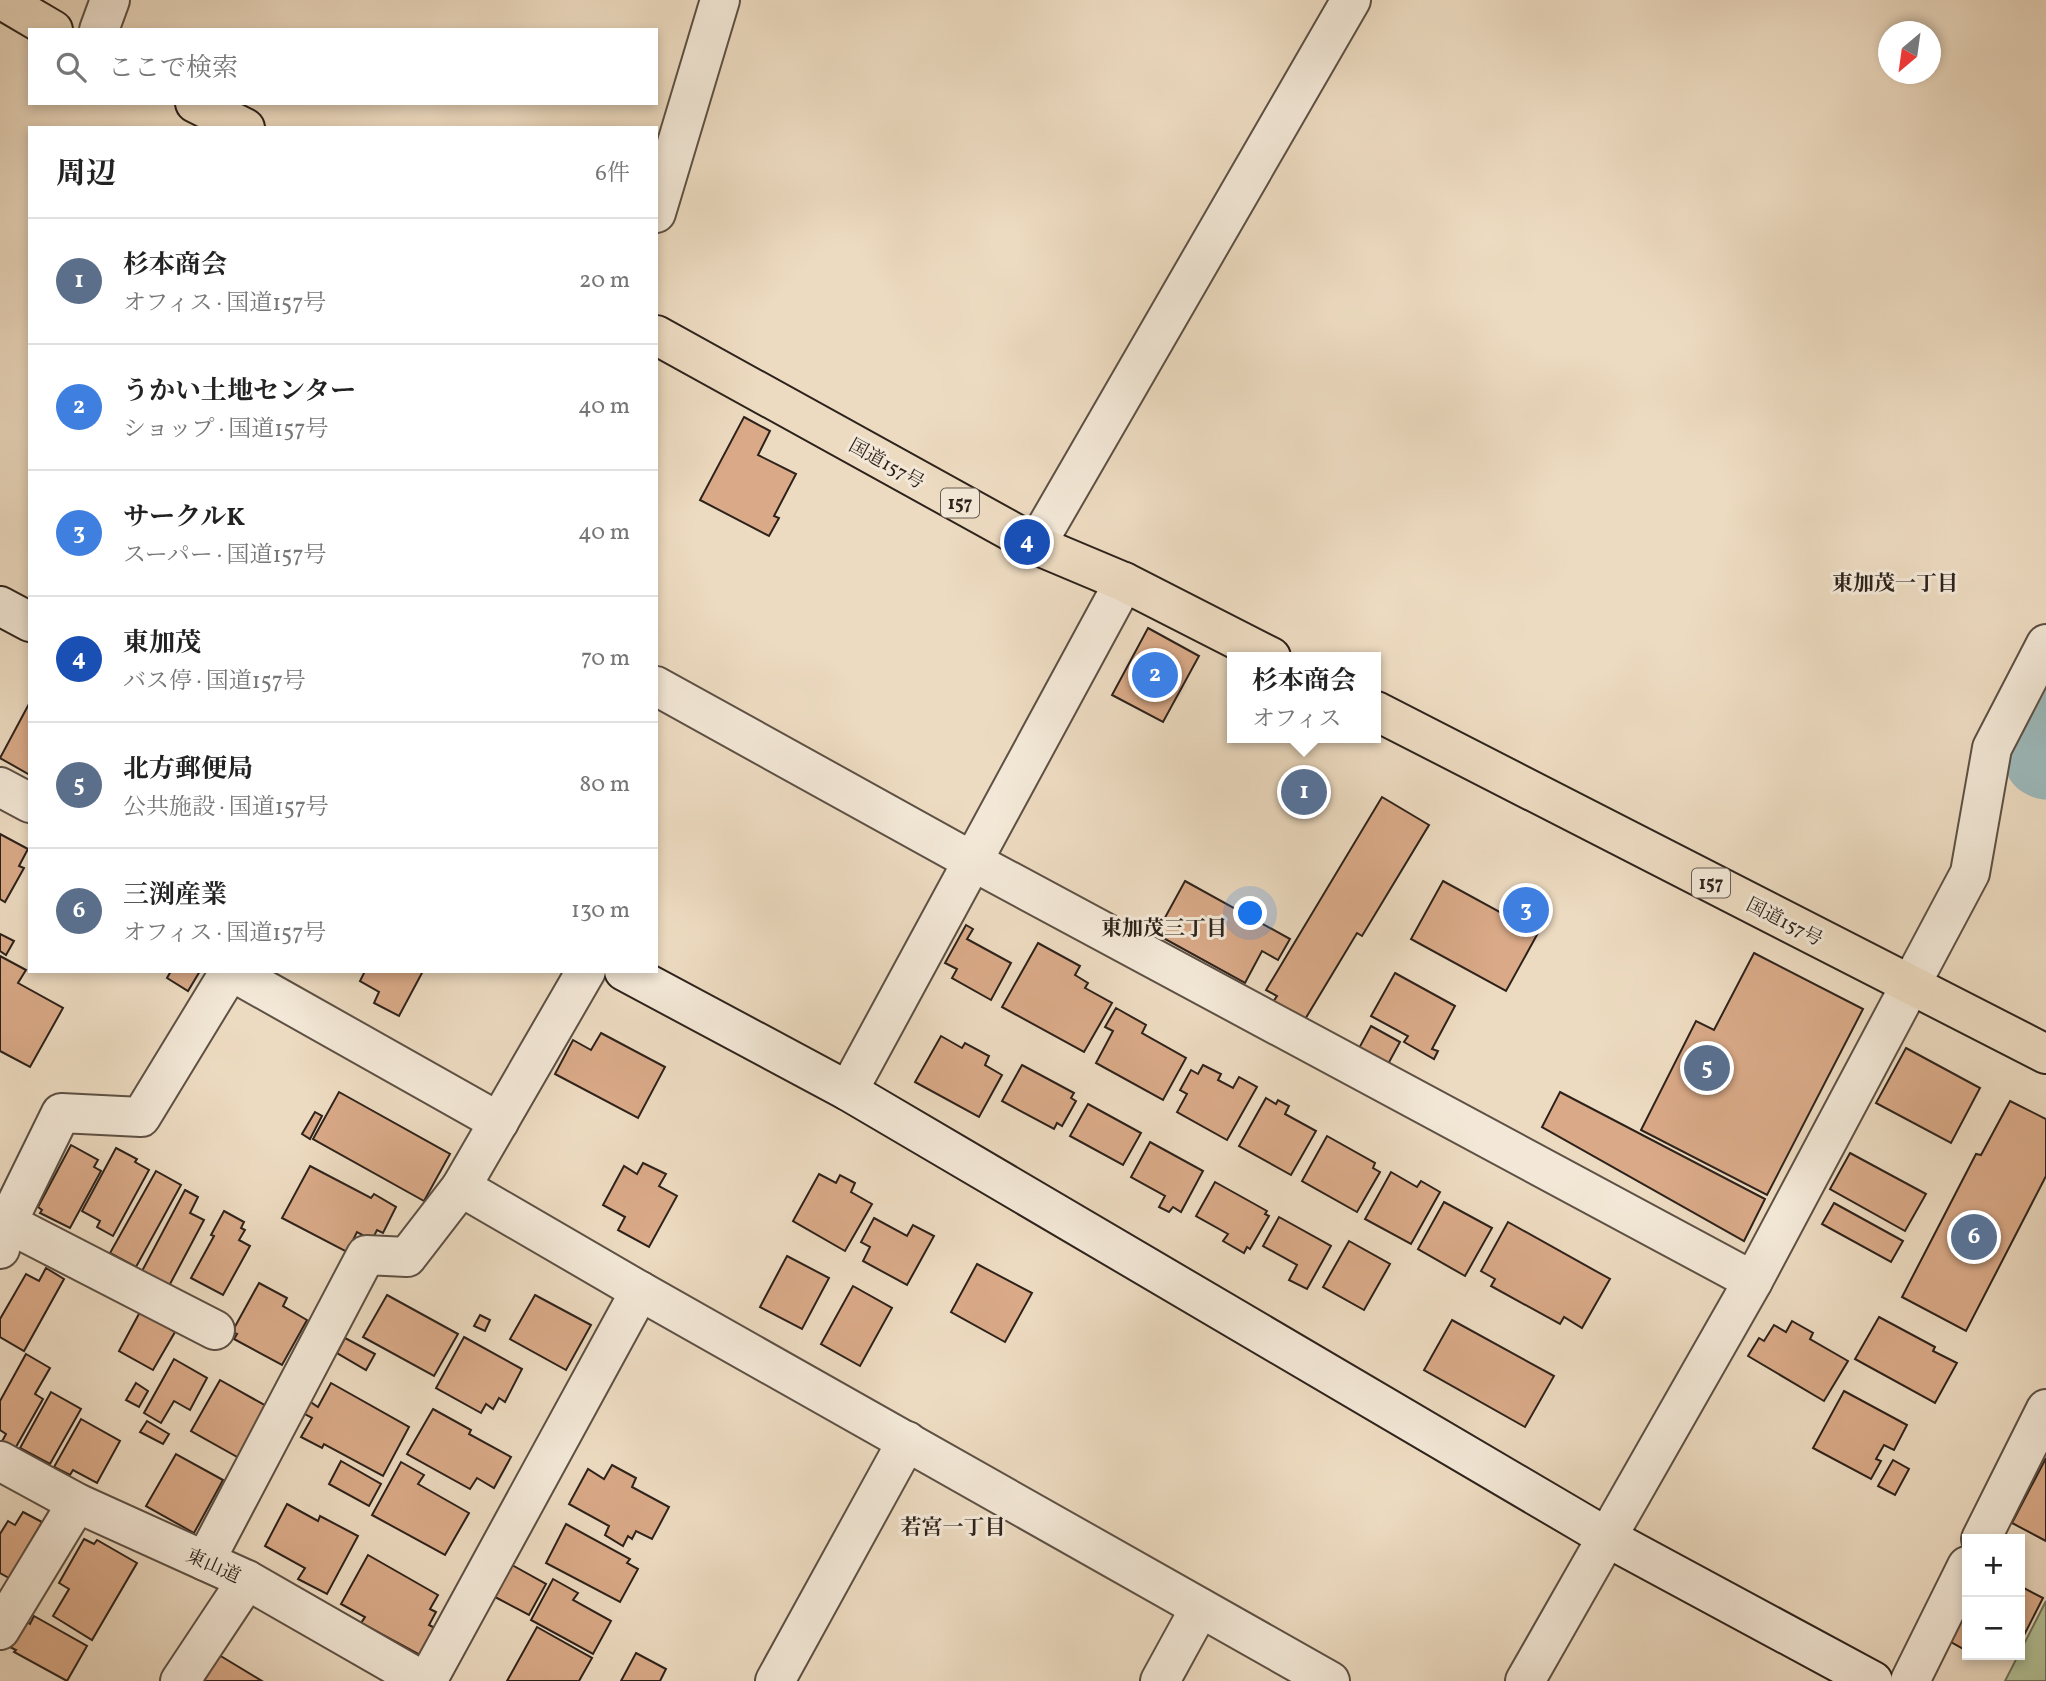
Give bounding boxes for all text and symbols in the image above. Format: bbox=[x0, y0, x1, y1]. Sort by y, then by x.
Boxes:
north arrow bbox=[1878, 21, 1941, 84]
search box bbox=[28, 28, 658, 105]
icon: search bbox=[52, 48, 90, 86]
text: ここで検索 bbox=[108, 51, 238, 87]
text: 周辺 bbox=[56, 154, 116, 196]
text: 6件 bbox=[595, 158, 630, 190]
text: 杉本商会 bbox=[123, 248, 227, 284]
text: 1 bbox=[74, 265, 84, 297]
text: 20 m bbox=[579, 265, 630, 297]
text: オフィス · 国道157号 bbox=[123, 288, 326, 320]
text: うかい土地センター bbox=[123, 374, 356, 410]
text: 2 bbox=[73, 391, 85, 423]
text: 40 m bbox=[578, 391, 630, 423]
text: ショップ · 国道157号 bbox=[123, 414, 328, 446]
street label: 国道157号 bbox=[844, 433, 929, 496]
road number: 157 bbox=[941, 489, 979, 518]
text: サークルK bbox=[123, 500, 245, 536]
pin: 4 bbox=[1004, 516, 1050, 568]
text: 3 bbox=[73, 517, 85, 549]
text: 40 m bbox=[578, 517, 630, 549]
text: スーパー · 国道157号 bbox=[123, 540, 327, 572]
district label: 東加茂一丁目 bbox=[1832, 570, 1958, 599]
text: 東加茂 bbox=[123, 626, 201, 662]
text: 4 bbox=[72, 643, 86, 675]
text: 70 m bbox=[581, 643, 630, 675]
pin: 2 bbox=[1132, 649, 1178, 701]
popup bbox=[1227, 652, 1381, 743]
text: 杉本商会 bbox=[1252, 664, 1356, 700]
text: バス停 · 国道157号 bbox=[123, 666, 306, 698]
text: オフィス bbox=[1252, 704, 1341, 736]
text: 北方郵便局 bbox=[123, 752, 253, 788]
pin: 1 bbox=[1281, 766, 1327, 818]
text: 5 bbox=[73, 769, 85, 801]
text: 80 m bbox=[580, 769, 630, 801]
text: 公共施設 · 国道157号 bbox=[123, 792, 329, 824]
road number: 157 bbox=[1692, 868, 1730, 898]
text: 三渕産業 bbox=[123, 878, 227, 914]
pin: 3 bbox=[1503, 884, 1549, 936]
street label: 国道157号 bbox=[1741, 892, 1827, 953]
text: 6 bbox=[73, 895, 85, 927]
text: 130 m bbox=[571, 895, 630, 927]
your location bbox=[1233, 896, 1267, 930]
district label: 東加茂三丁目 bbox=[1101, 915, 1227, 944]
text: オフィス · 国道157号 bbox=[123, 918, 326, 950]
pin: 5 bbox=[1684, 1042, 1730, 1094]
pin: 6 bbox=[1951, 1211, 1997, 1263]
district label: 若宮一丁目 bbox=[901, 1514, 1006, 1543]
map controls bbox=[1962, 1534, 2025, 1660]
button: + bbox=[1962, 1534, 2025, 1597]
street label: 東山道 bbox=[182, 1543, 245, 1590]
button: − bbox=[1962, 1597, 2025, 1660]

